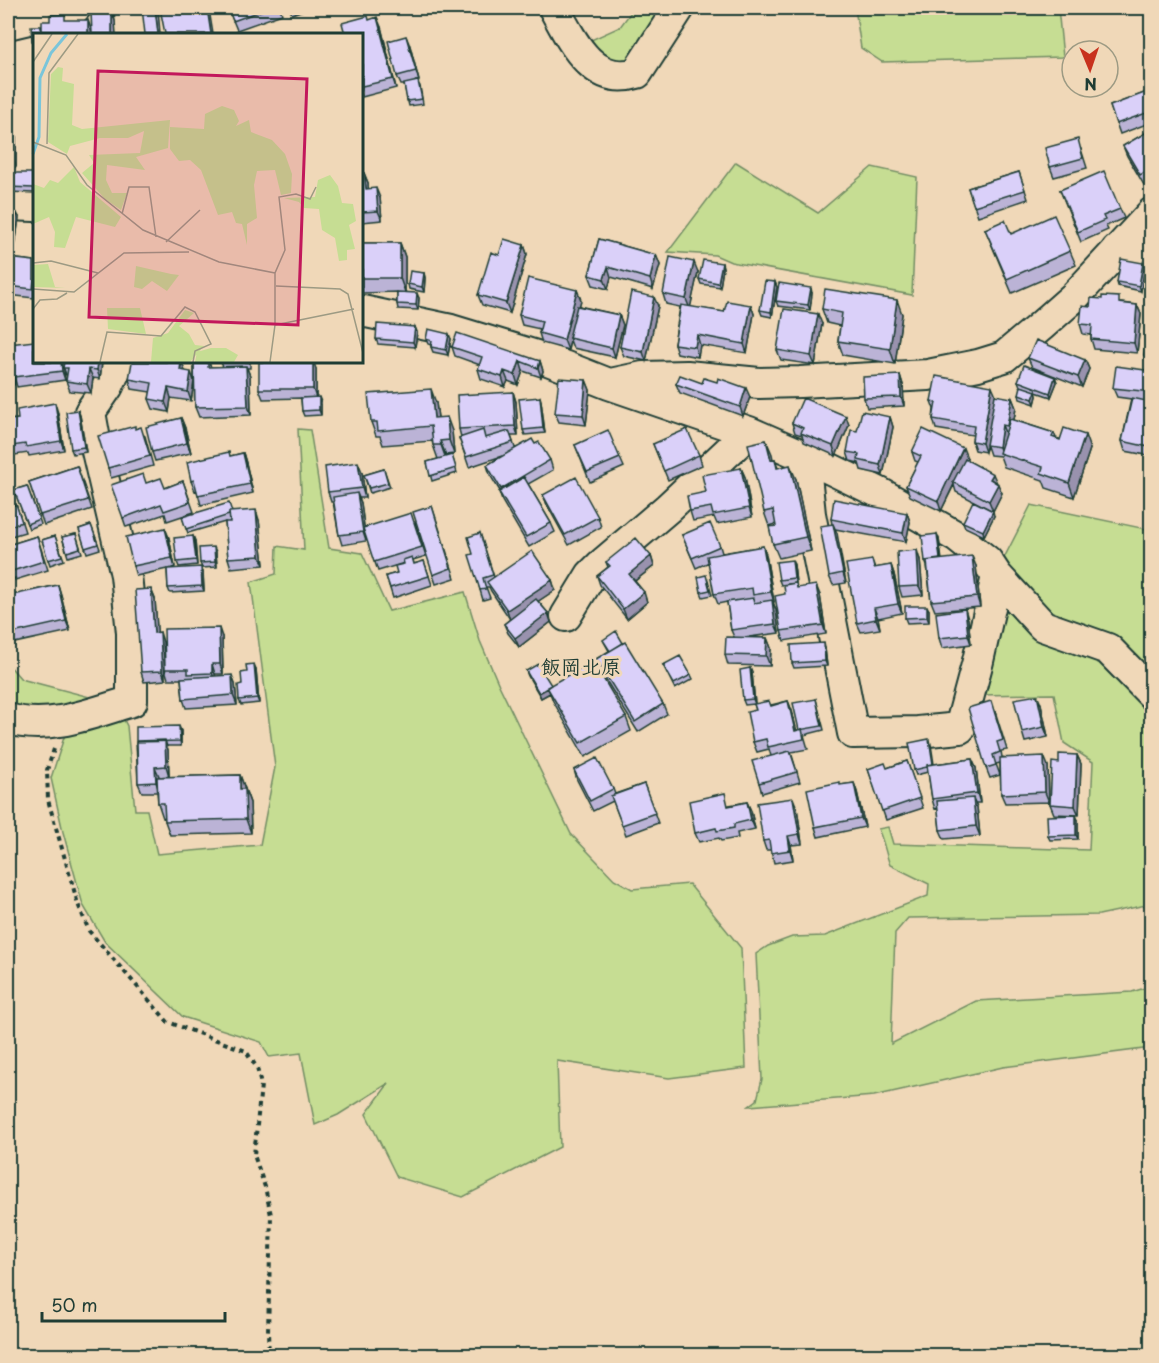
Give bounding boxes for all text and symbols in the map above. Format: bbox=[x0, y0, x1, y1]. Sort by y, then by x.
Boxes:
inset map bbox=[33, 33, 363, 363]
north arrow bbox=[1060, 39, 1120, 99]
text: N bbox=[1084, 73, 1097, 97]
district label: 飯岡北原 bbox=[541, 651, 621, 681]
scale bar bbox=[42, 1285, 225, 1323]
text: 50 m bbox=[51, 1291, 98, 1318]

